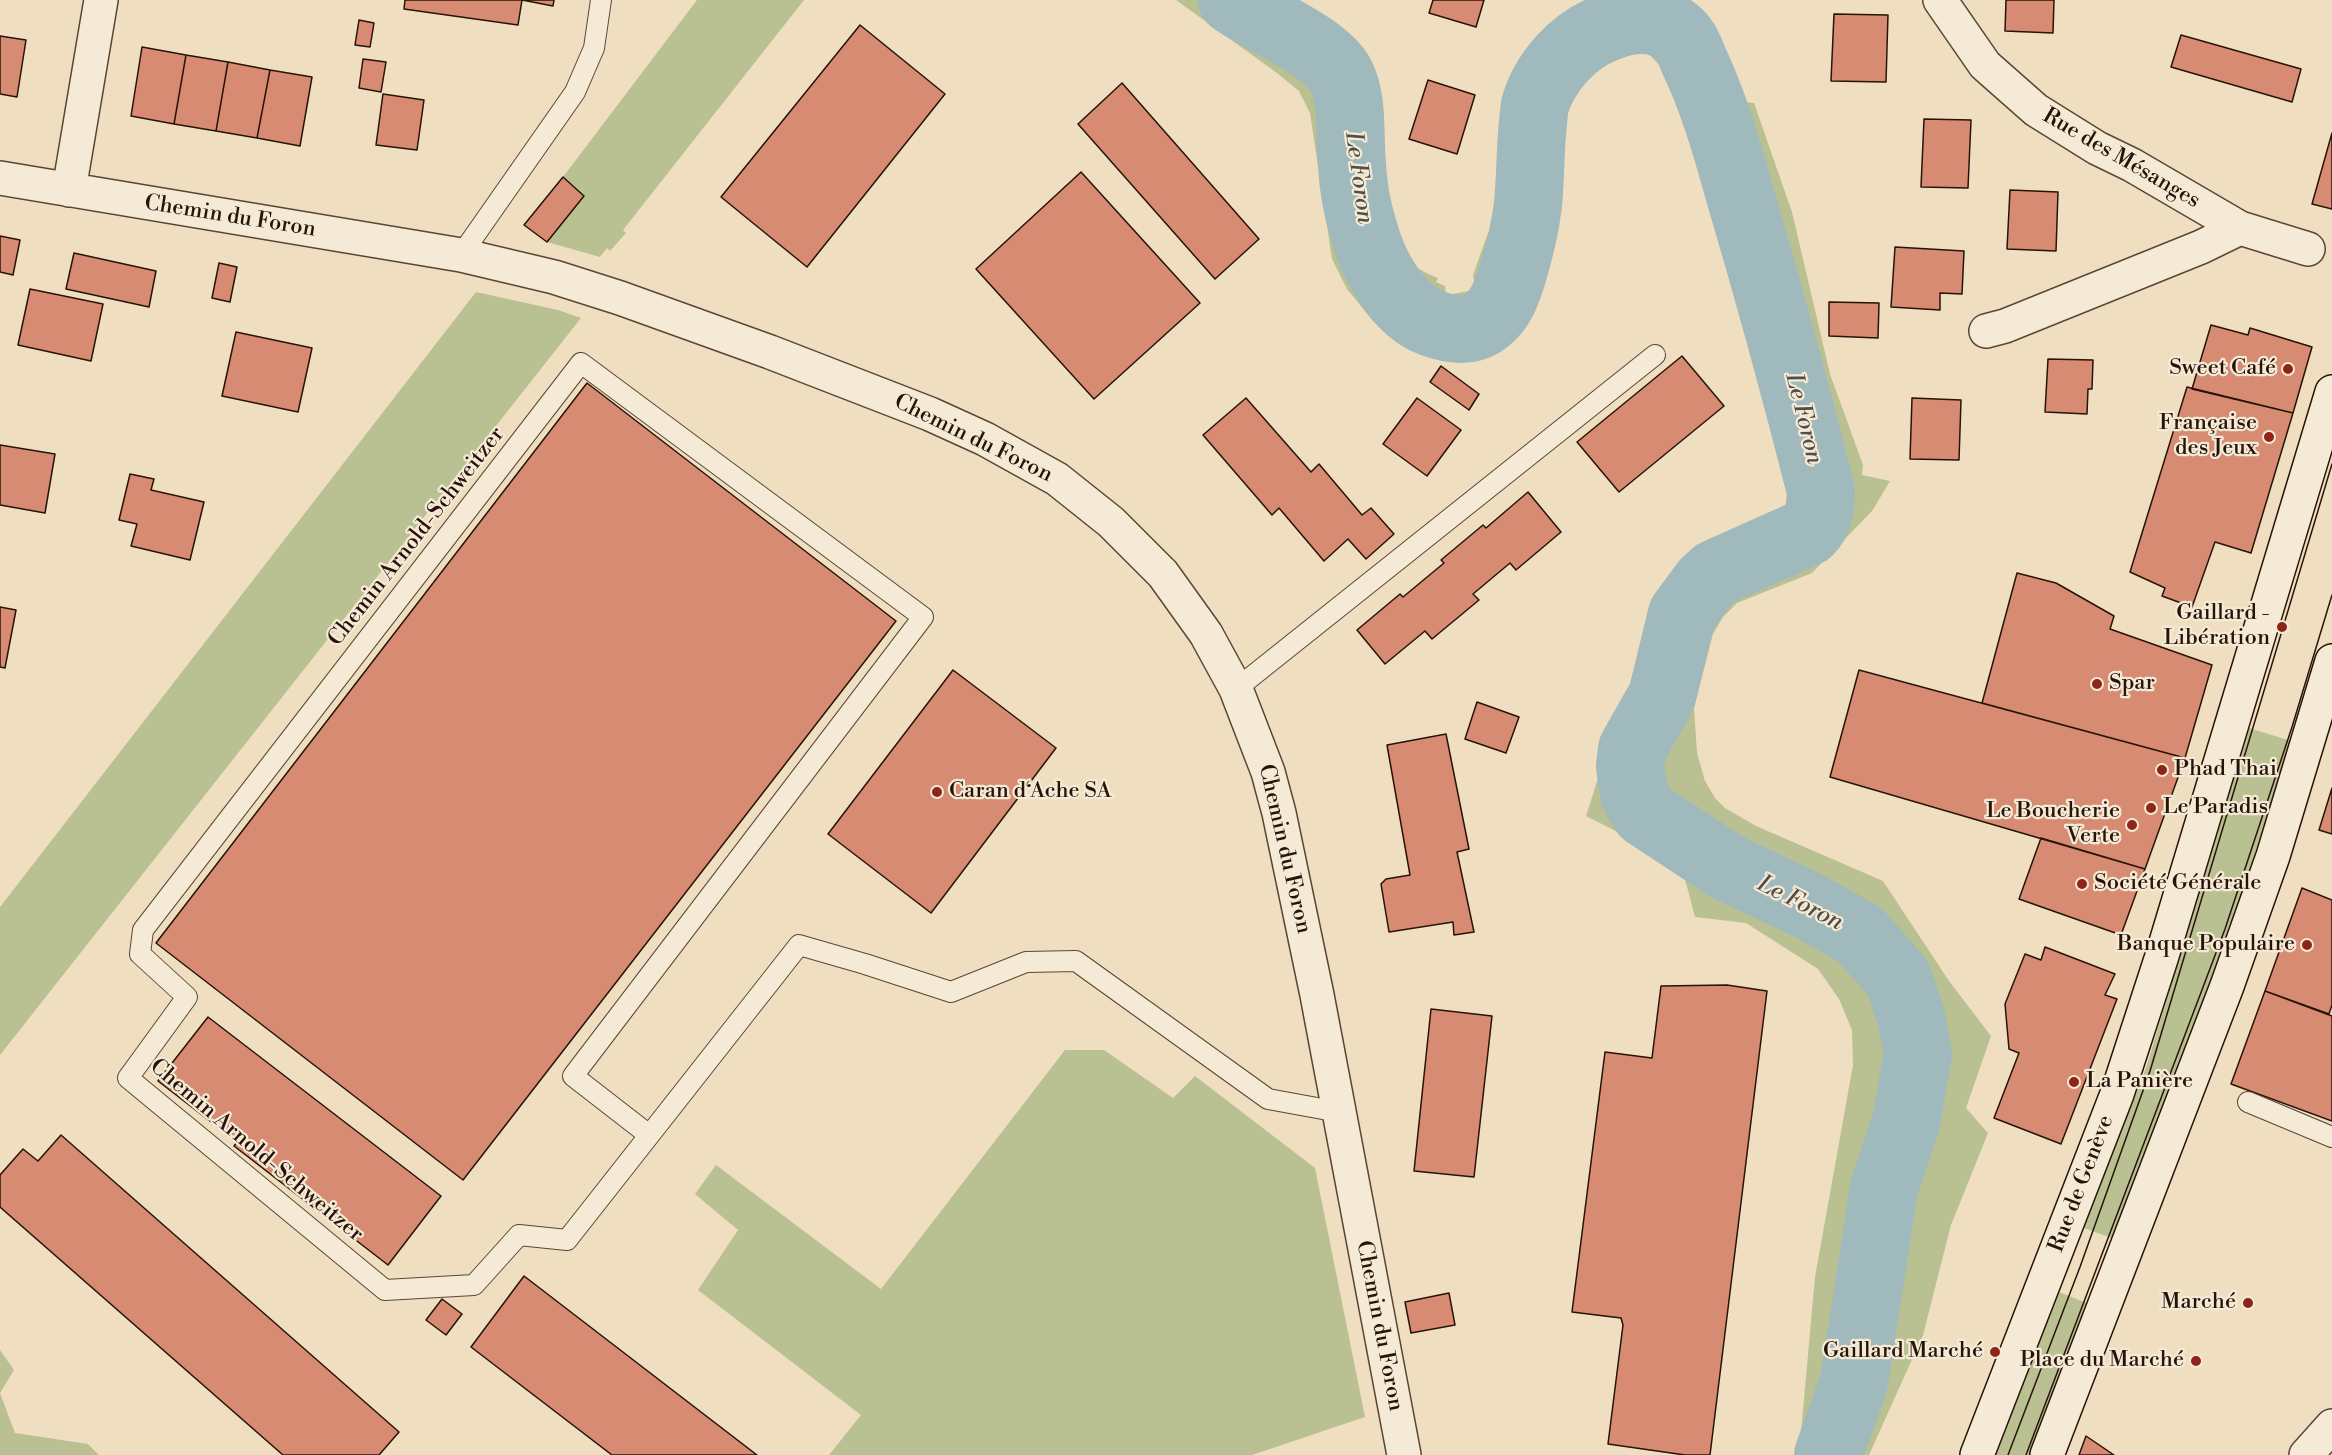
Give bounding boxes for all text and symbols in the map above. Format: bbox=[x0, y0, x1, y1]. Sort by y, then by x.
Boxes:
street label: Rue des Mésanges bbox=[2038, 103, 2204, 215]
water label: Le Foron bbox=[1337, 130, 1379, 226]
street label: Chemin du Foron bbox=[142, 190, 318, 244]
place label: Sweet Café bbox=[2169, 356, 2276, 382]
marker: Sweet Café bbox=[2281, 362, 2295, 376]
water label: Le Foron bbox=[1778, 371, 1828, 467]
street label: Chemin du Foron bbox=[889, 389, 1057, 489]
place label: Française des Jeux bbox=[2159, 411, 2257, 463]
street label: Chemin Arnold-Schweitzer bbox=[323, 422, 511, 652]
marker: Française des Jeux bbox=[2262, 430, 2276, 444]
place label: Gaillard - Libération bbox=[2163, 601, 2270, 652]
marker: Gaillard - Libération bbox=[2275, 620, 2289, 634]
place label: Spar bbox=[2109, 671, 2155, 697]
marker: Spar bbox=[2090, 677, 2104, 691]
place label: Phad Thai bbox=[2174, 757, 2277, 783]
street label: Chemin du Foron bbox=[1252, 762, 1316, 936]
marker: Phad Thai bbox=[2155, 763, 2169, 777]
place label: Caran d‘Ache SA bbox=[949, 779, 1112, 805]
marker: Caran d‘Ache SA bbox=[930, 785, 944, 799]
place label: Le Paradis bbox=[2163, 795, 2268, 821]
place label: Le Boucherie Verte bbox=[1986, 799, 2120, 850]
marker: Le Paradis bbox=[2144, 801, 2158, 815]
marker: Le Boucherie Verte bbox=[2125, 818, 2139, 832]
water label: Le Foron bbox=[1752, 870, 1848, 938]
place label: Société Générale bbox=[2094, 871, 2261, 897]
marker: Société Générale bbox=[2075, 877, 2089, 891]
place label: Banque Populaire bbox=[2117, 932, 2295, 958]
marker: Banque Populaire bbox=[2300, 938, 2314, 952]
street label: Chemin Arnold-Schweitzer bbox=[144, 1054, 368, 1248]
place label: La Panière bbox=[2086, 1069, 2193, 1095]
marker: La Panière bbox=[2067, 1075, 2081, 1089]
street label: Rue de Genève bbox=[2044, 1112, 2120, 1256]
street label: Chemin du Foron bbox=[1350, 1239, 1408, 1413]
place label: Marché bbox=[2161, 1290, 2236, 1316]
marker: Marché bbox=[2241, 1296, 2255, 1310]
place label: Gaillard Marché bbox=[1823, 1339, 1983, 1365]
marker: Gaillard Marché bbox=[1988, 1345, 2002, 1359]
place label: Place du Marché bbox=[2020, 1348, 2184, 1374]
marker: Place du Marché bbox=[2189, 1354, 2203, 1368]

